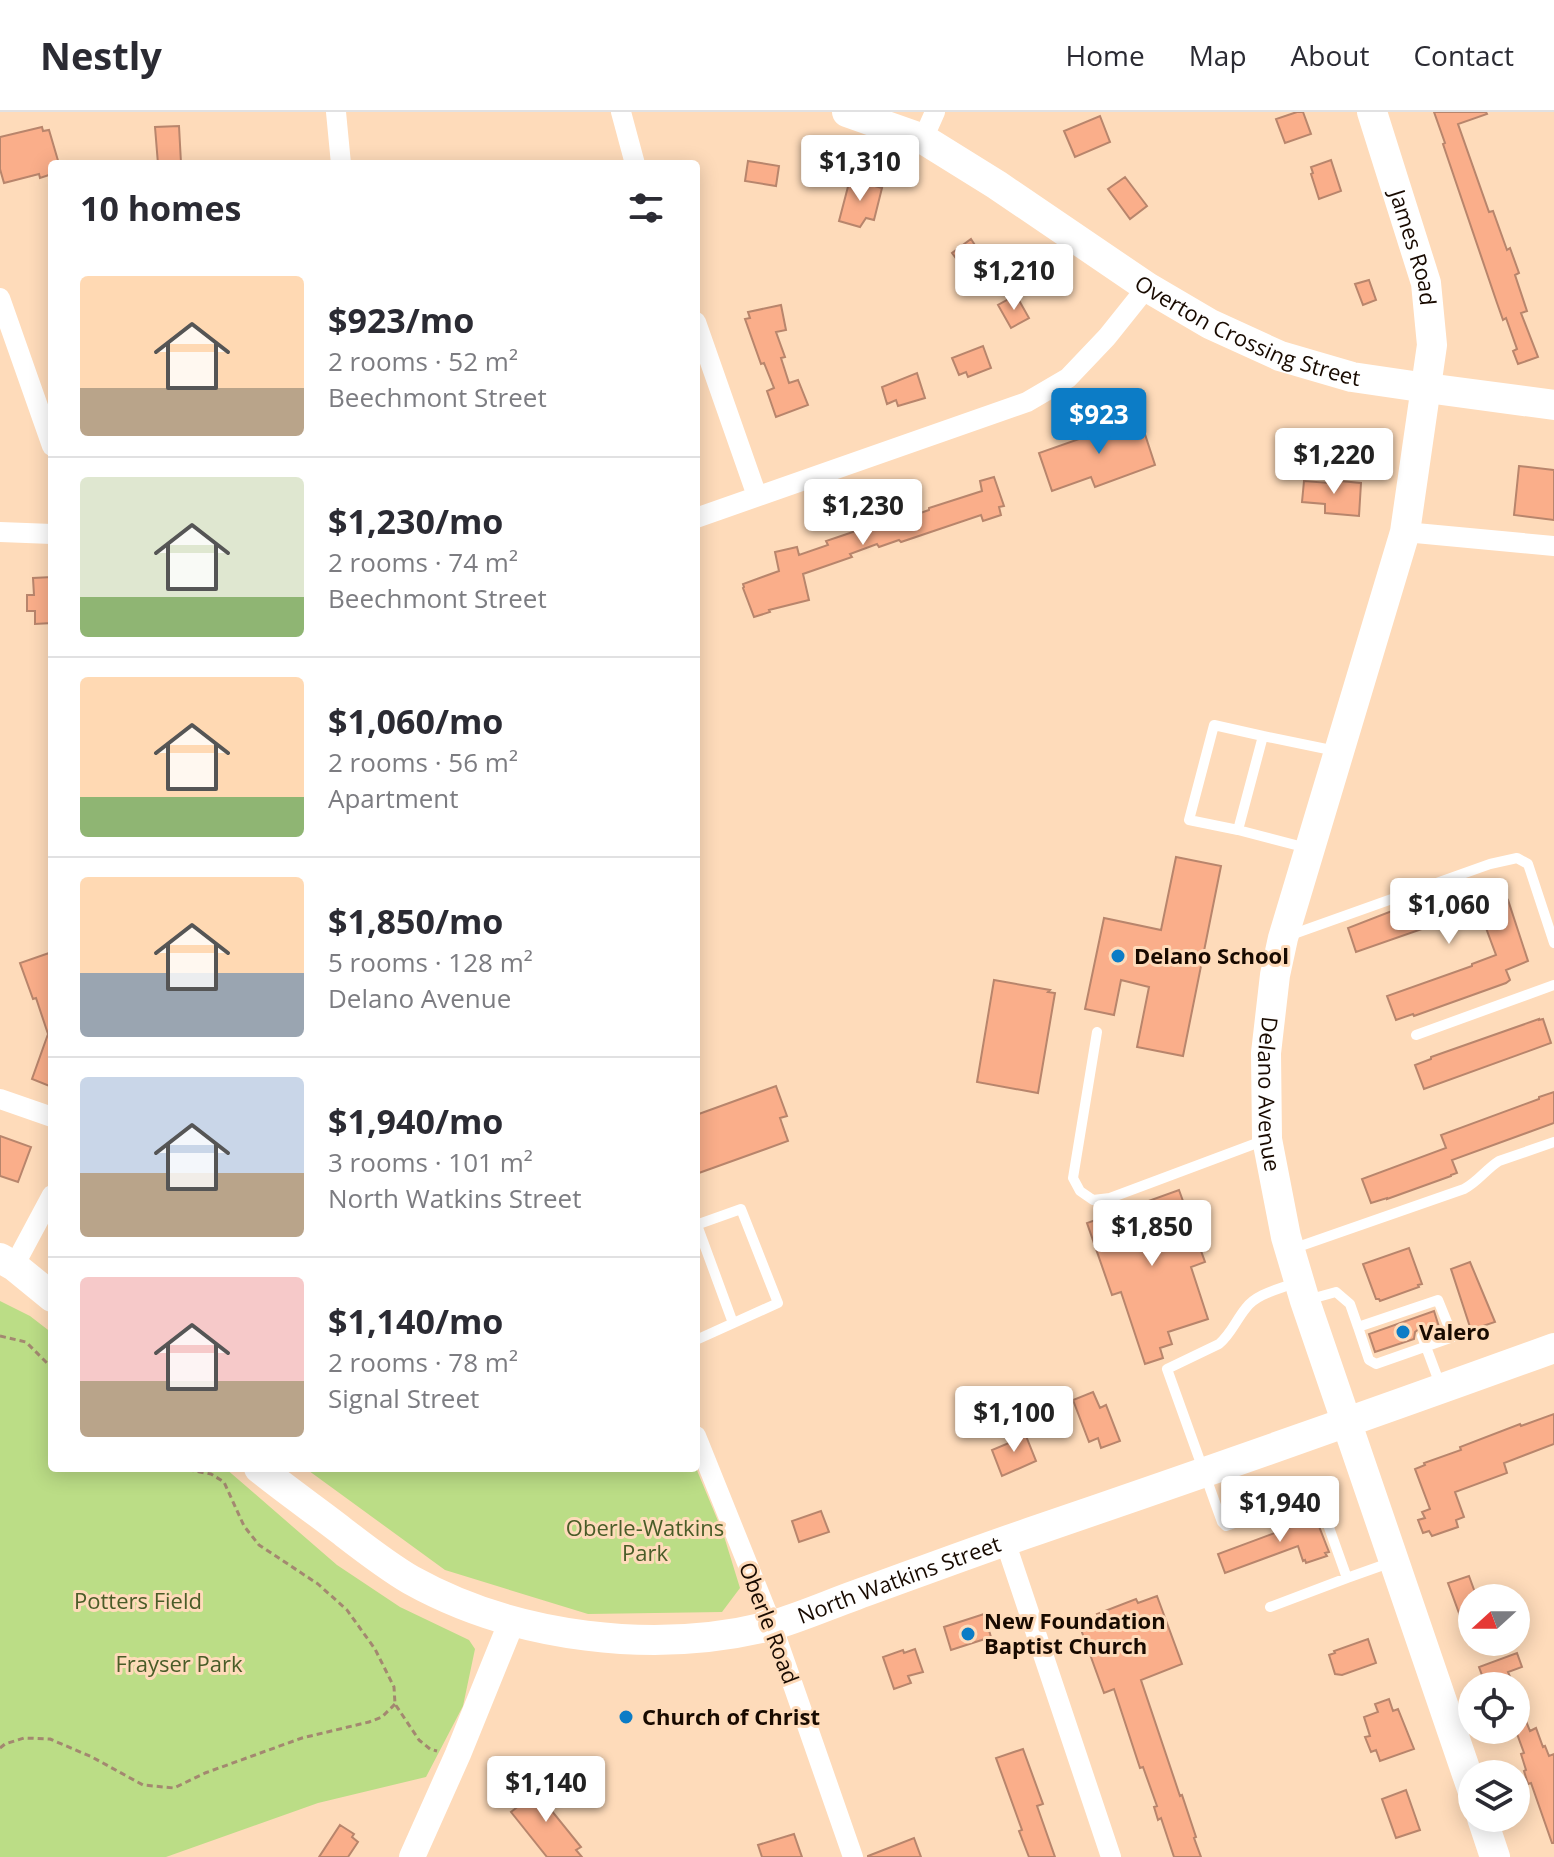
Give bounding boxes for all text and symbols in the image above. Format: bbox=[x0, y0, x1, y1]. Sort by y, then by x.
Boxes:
text: Nestly bbox=[40, 29, 162, 81]
text: Home bbox=[1066, 36, 1145, 74]
text: Map bbox=[1189, 36, 1247, 74]
text: About bbox=[1291, 36, 1369, 74]
text: Contact bbox=[1413, 36, 1514, 74]
pin: $1,310 bbox=[795, 135, 925, 203]
text: $1,310 bbox=[819, 143, 901, 179]
street label: James Road bbox=[1383, 184, 1444, 307]
text: 10 homes bbox=[80, 185, 241, 231]
icon: filters bbox=[624, 186, 668, 230]
pin: $1,210 bbox=[949, 244, 1079, 312]
text: $1,210 bbox=[973, 252, 1055, 288]
street label: Overton Crossing Street bbox=[1129, 267, 1363, 392]
text: $923/mo bbox=[328, 297, 474, 343]
icon: home bbox=[144, 308, 240, 404]
text: 2 rooms · 52 m² bbox=[328, 343, 518, 379]
text: Beechmont Street bbox=[328, 379, 547, 415]
pin: $923 bbox=[1052, 388, 1146, 456]
text: $923 bbox=[1069, 396, 1129, 432]
pin: $1,220 bbox=[1269, 428, 1399, 496]
text: $1,220 bbox=[1293, 436, 1375, 472]
pin: $1,230 bbox=[798, 479, 928, 547]
text: $1,230 bbox=[822, 487, 904, 523]
text: $1,230/mo bbox=[328, 498, 503, 544]
icon: home bbox=[144, 509, 240, 605]
text: 2 rooms · 74 m² bbox=[328, 544, 518, 580]
text: Beechmont Street bbox=[328, 580, 547, 616]
text: $1,060/mo bbox=[328, 698, 503, 744]
icon: home bbox=[144, 709, 240, 805]
text: 2 rooms · 56 m² bbox=[328, 744, 518, 780]
text: Apartment bbox=[328, 780, 459, 816]
pin: $1,060 bbox=[1384, 878, 1514, 946]
text: $1,060 bbox=[1408, 886, 1490, 922]
text: $1,850/mo bbox=[328, 898, 503, 944]
icon: home bbox=[144, 909, 240, 1005]
place label: Delano School bbox=[1134, 940, 1289, 970]
text: 5 rooms · 128 m² bbox=[328, 944, 533, 980]
marker: Delano School bbox=[1109, 947, 1127, 965]
text: Delano Avenue bbox=[328, 980, 511, 1016]
street label: Delano Avenue bbox=[1252, 1015, 1289, 1174]
text: $1,940/mo bbox=[328, 1098, 503, 1144]
icon: home bbox=[144, 1109, 240, 1205]
text: 3 rooms · 101 m² bbox=[328, 1144, 533, 1180]
text: North Watkins Street bbox=[328, 1180, 581, 1216]
pin: $1,850 bbox=[1087, 1200, 1217, 1268]
text: $1,850 bbox=[1111, 1208, 1193, 1244]
text: $1,140/mo bbox=[328, 1298, 503, 1344]
icon: home bbox=[144, 1309, 240, 1405]
place label: Valero bbox=[1419, 1316, 1490, 1346]
marker: Valero bbox=[1394, 1323, 1412, 1341]
text: 2 rooms · 78 m² bbox=[328, 1344, 518, 1380]
text: Signal Street bbox=[328, 1380, 479, 1416]
pin: $1,100 bbox=[949, 1386, 1079, 1454]
text: $1,100 bbox=[973, 1394, 1055, 1430]
pin: $1,940 bbox=[1215, 1476, 1345, 1544]
text: $1,940 bbox=[1239, 1484, 1321, 1520]
park label: Oberle-Watkins Park bbox=[566, 1512, 724, 1567]
street label: North Watkins Street bbox=[793, 1528, 1005, 1630]
street label: Oberle Road bbox=[733, 1557, 807, 1688]
north arrow bbox=[1458, 1584, 1530, 1656]
map controls bbox=[1458, 1584, 1530, 1832]
park label: Potters Field bbox=[74, 1585, 202, 1615]
place label: New Foundation Baptist Church bbox=[984, 1605, 1166, 1660]
marker: New Foundation Baptist Church bbox=[959, 1625, 977, 1643]
park label: Frayser Park bbox=[115, 1648, 243, 1678]
button: locate bbox=[1458, 1672, 1530, 1744]
place label: Church of Christ bbox=[642, 1701, 820, 1731]
marker: Church of Christ bbox=[617, 1708, 635, 1726]
pin: $1,140 bbox=[481, 1756, 611, 1824]
button: layers bbox=[1458, 1760, 1530, 1832]
text: $1,140 bbox=[505, 1764, 587, 1800]

